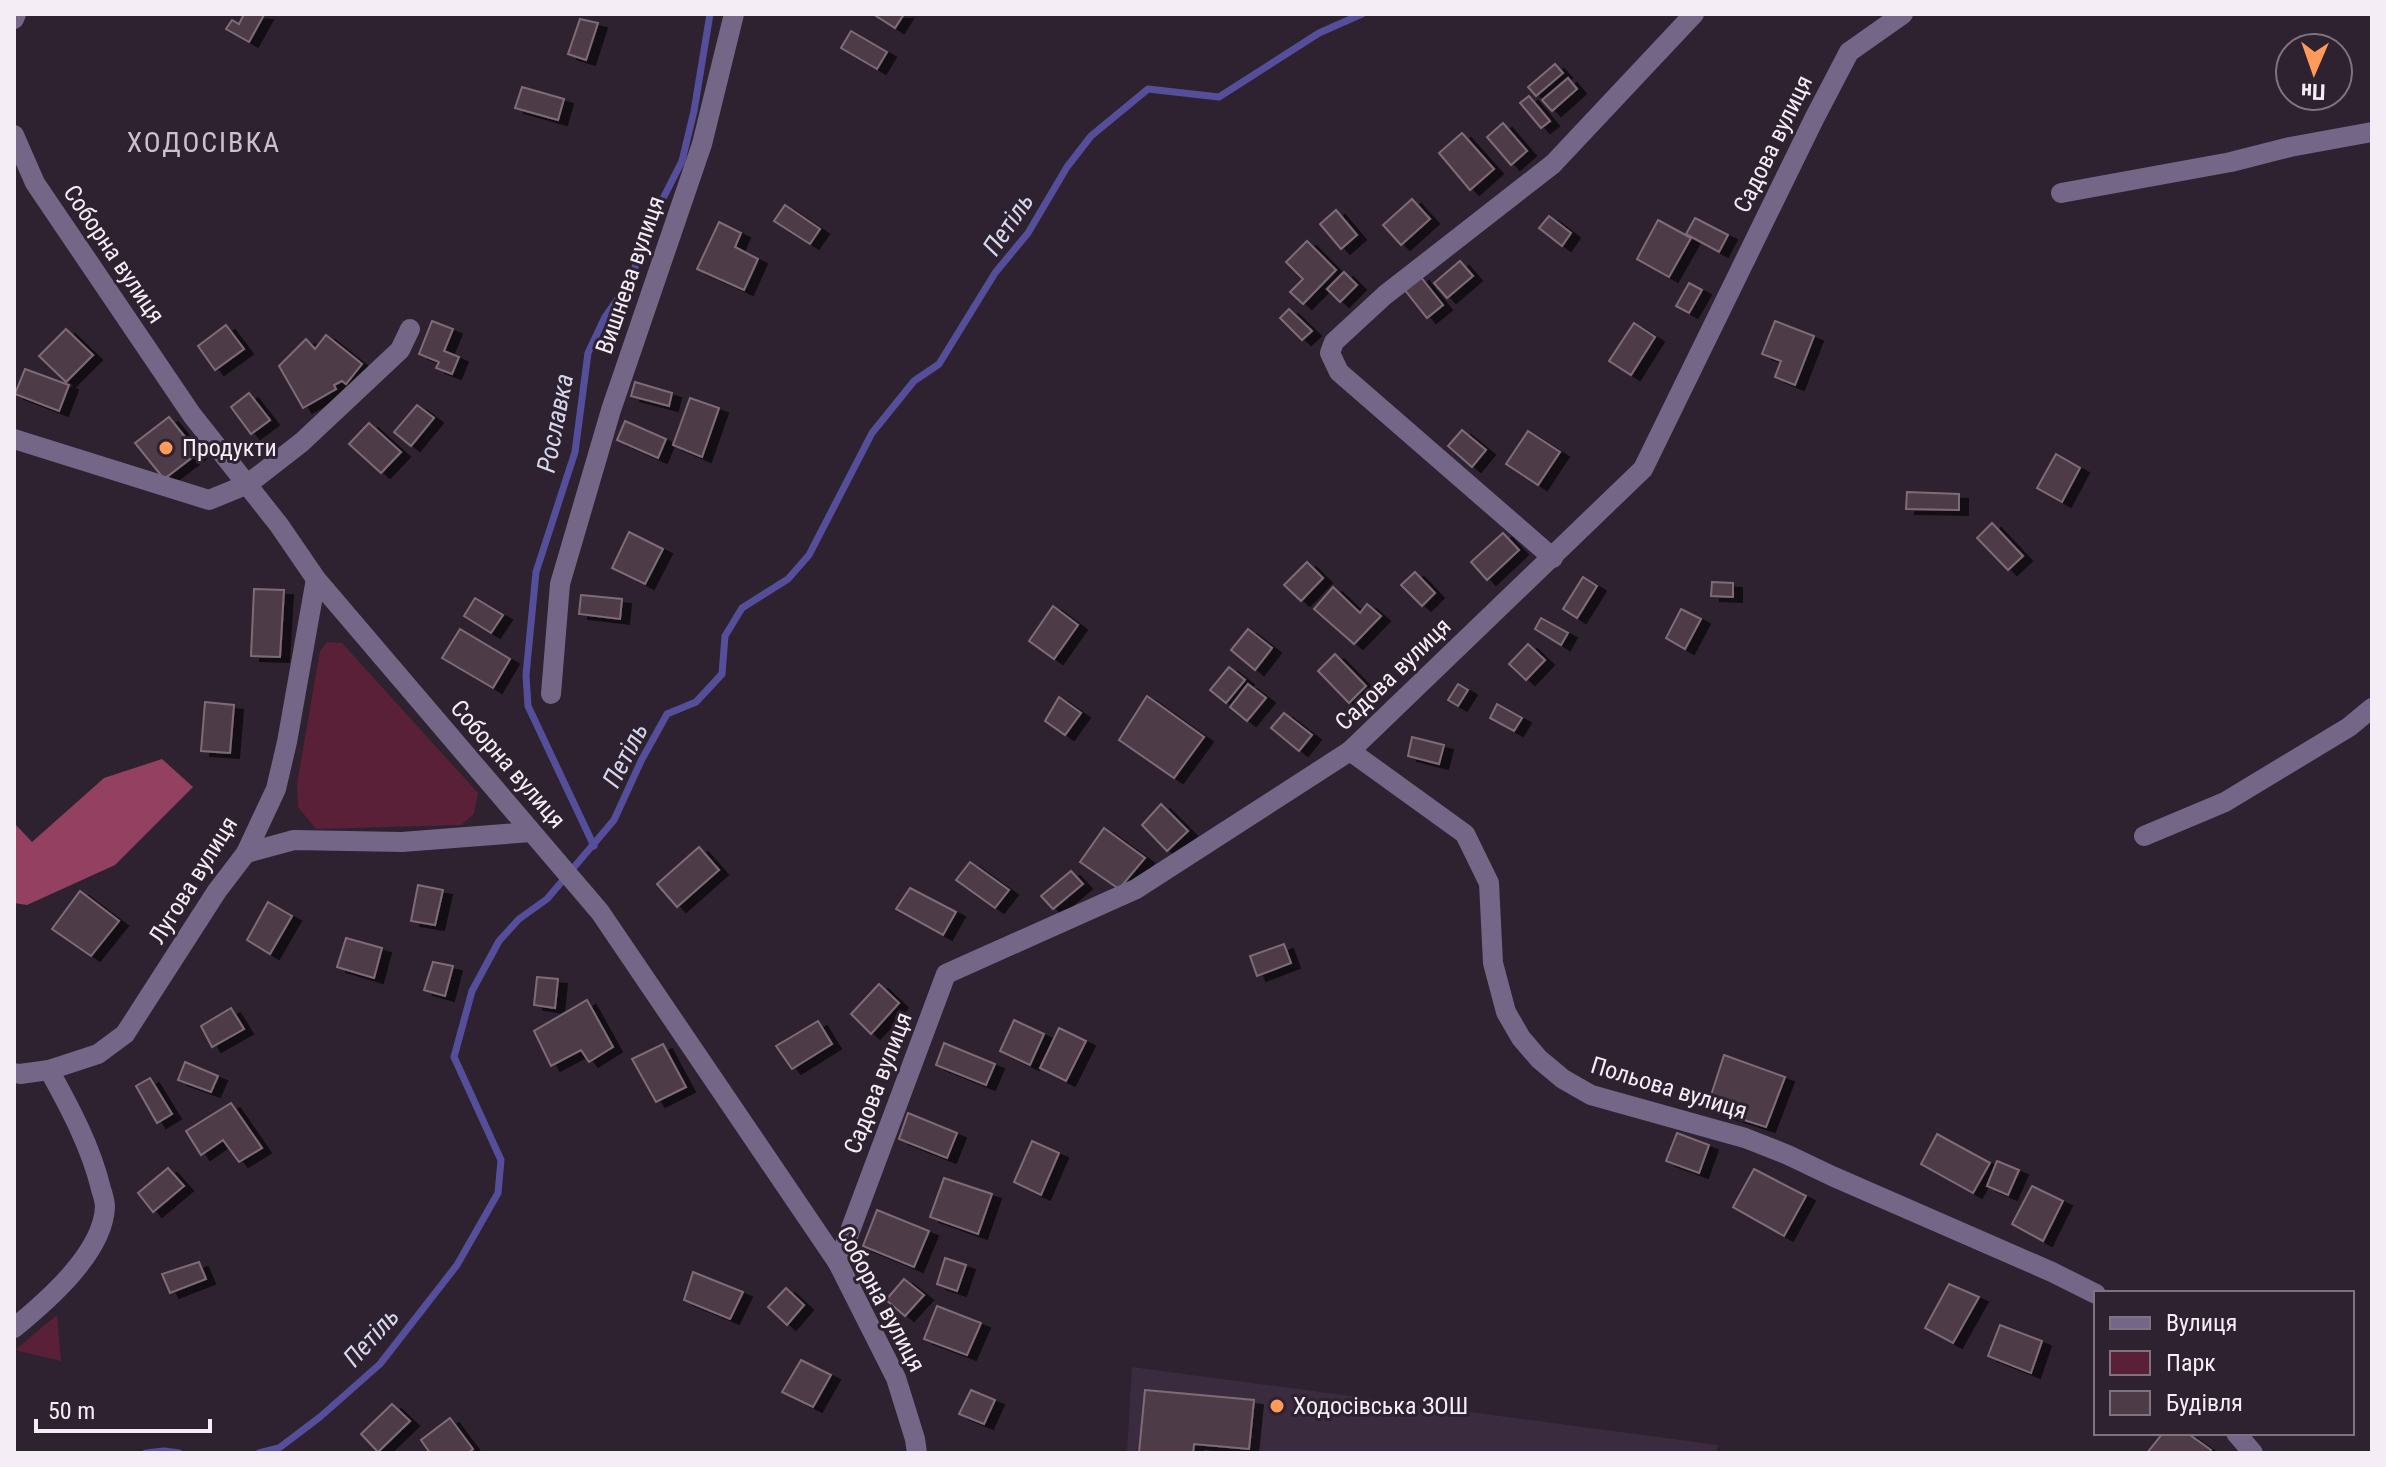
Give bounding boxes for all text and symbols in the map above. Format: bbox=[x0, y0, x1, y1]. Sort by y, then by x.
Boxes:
north arrow bbox=[2274, 32, 2354, 112]
street label: Садова вулиця bbox=[1728, 71, 1818, 217]
text: Пн bbox=[2301, 79, 2326, 104]
district label: ХОДОСІВКА bbox=[127, 126, 281, 159]
street label: Соборна вулиця bbox=[57, 180, 171, 328]
water label: Петіль bbox=[976, 187, 1040, 261]
street label: Вишнева вулиця bbox=[590, 192, 670, 358]
water label: Рославка bbox=[531, 371, 579, 475]
place label: Продукти bbox=[182, 434, 277, 462]
marker: Продукти bbox=[157, 439, 175, 457]
street label: Садова вулиця bbox=[1330, 612, 1456, 736]
street label: Соборна вулиця bbox=[445, 694, 571, 834]
water label: Петіль bbox=[596, 718, 654, 792]
street label: Лугова вулиця bbox=[143, 811, 243, 949]
street label: Садова вулиця bbox=[838, 1008, 918, 1158]
street label: Польова вулиця bbox=[1588, 1051, 1750, 1125]
street label: Соборна вулиця bbox=[831, 1222, 931, 1376]
legend bbox=[2094, 1291, 2354, 1435]
water label: Петіль bbox=[337, 1301, 405, 1373]
text: Вулиця bbox=[2166, 1309, 2237, 1337]
text: Парк bbox=[2166, 1349, 2216, 1377]
scale bar bbox=[36, 1383, 210, 1433]
text: Будівля bbox=[2166, 1389, 2243, 1417]
place label: Ходосівська ЗОШ bbox=[1293, 1392, 1468, 1420]
text: 50 m bbox=[48, 1397, 95, 1425]
marker: Ходосівська ЗОШ bbox=[1268, 1397, 1286, 1415]

